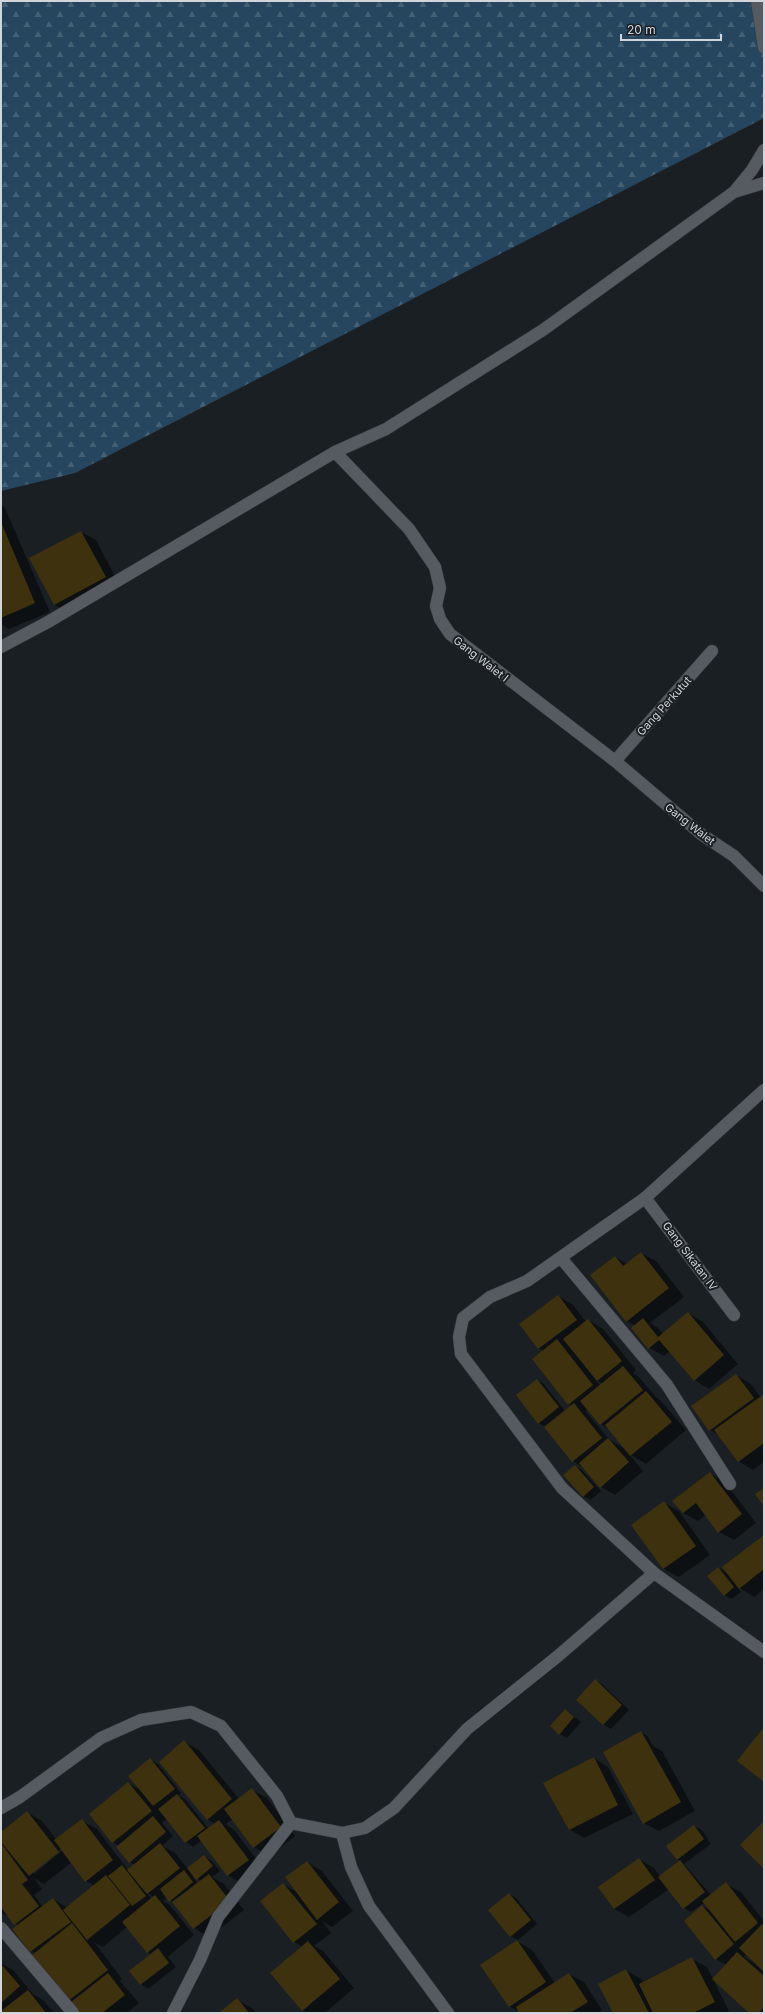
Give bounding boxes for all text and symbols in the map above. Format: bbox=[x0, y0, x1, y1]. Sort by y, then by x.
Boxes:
scale bar bbox=[621, 16, 721, 42]
text: 20 m bbox=[627, 22, 656, 37]
street label: Gang Walet I bbox=[451, 633, 511, 685]
street label: Gang Perkutut bbox=[634, 673, 694, 738]
street label: Gang Walet bbox=[662, 800, 718, 848]
street label: Gang Sikatan IV bbox=[660, 1219, 721, 1294]

